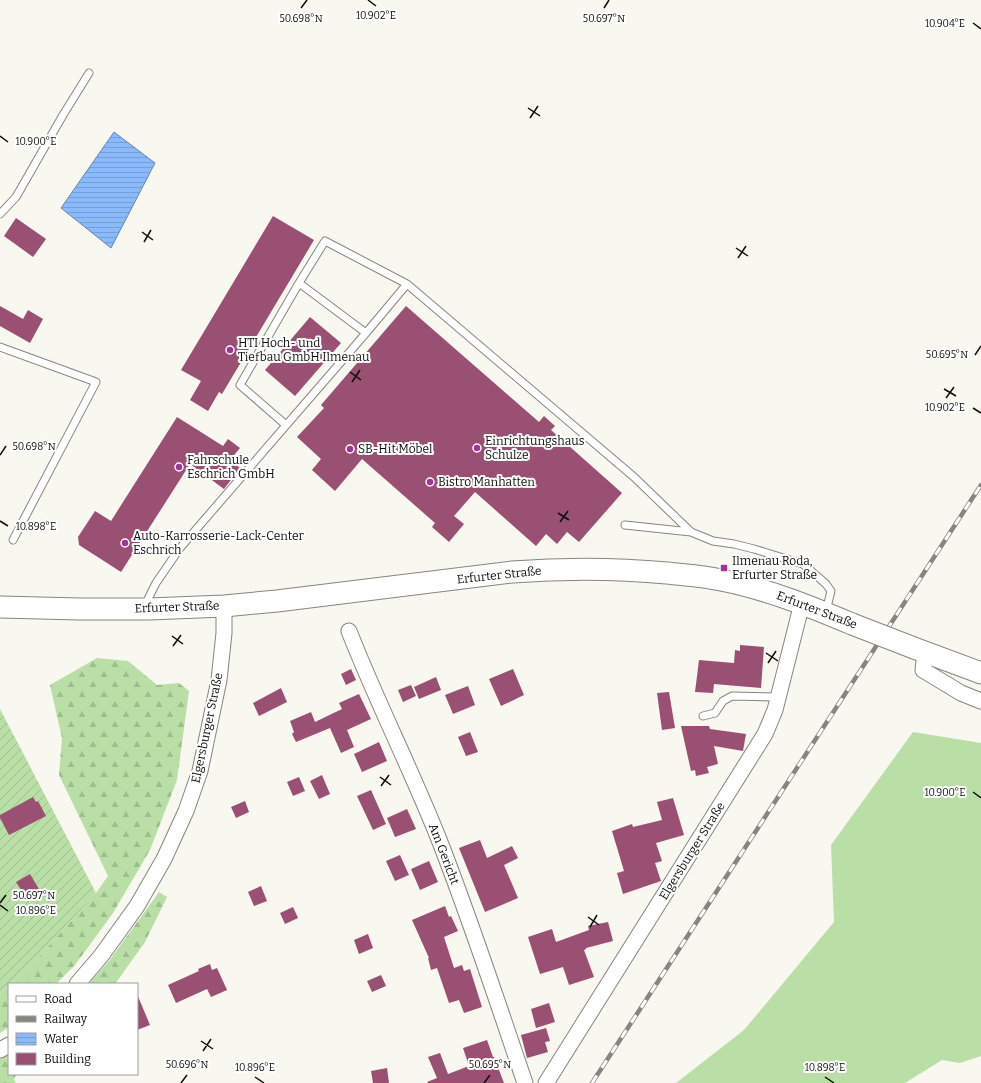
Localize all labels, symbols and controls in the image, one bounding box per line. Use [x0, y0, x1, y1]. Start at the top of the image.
text: 10.902°E [356, 10, 396, 22]
text: 50.698°N [279, 13, 323, 25]
text: 50.697°N [583, 13, 625, 25]
text: 10.904°E [925, 18, 965, 30]
text: 10.900°E [16, 136, 56, 148]
place label: HTI Hoch- und Tiefbau GmbH Ilmenau [238, 336, 370, 364]
marker: HTI Hoch- und Tiefbau GmbH Ilmenau [225, 345, 235, 355]
text: 50.695°N [926, 349, 968, 361]
text: 10.902°E [925, 402, 965, 414]
place label: Einrichtungshaus Schulze [485, 434, 585, 462]
text: 50.698°N [12, 441, 56, 453]
place label: SB-Hit Möbel [358, 442, 433, 456]
marker: Einrichtungshaus Schulze [472, 443, 482, 453]
marker: SB-Hit Möbel [345, 444, 355, 454]
place label: Fahrschule Eschrich GmbH [187, 453, 275, 481]
marker: Fahrschule Eschrich GmbH [174, 462, 184, 472]
place label: Bistro Manhatten [438, 475, 535, 489]
marker: Bistro Manhatten [425, 477, 435, 487]
text: 10.898°E [16, 521, 56, 533]
place label: Auto-Karrosserie-Lack-Center Eschrich [133, 529, 305, 557]
marker: Auto-Karrosserie-Lack-Center Eschrich [120, 538, 130, 548]
place label: Ilmenau Roda, Erfurter Straße [732, 554, 817, 582]
marker: Ilmenau Roda, Erfurter Straße [719, 563, 729, 573]
street label: Erfurter Straße [456, 564, 542, 586]
street label: Erfurter Straße [775, 588, 859, 632]
street label: Erfurter Straße [134, 599, 220, 615]
street label: Elgersburger Straße [188, 672, 226, 784]
text: 10.900°E [925, 787, 965, 799]
street label: Elgersburger Straße [656, 800, 728, 902]
street label: Am Gericht [426, 822, 462, 887]
text: 50.697°N [13, 890, 55, 902]
text: 10.896°E [16, 905, 56, 917]
legend [8, 983, 138, 1075]
text: Road [44, 992, 72, 1006]
text: Railway [44, 1012, 88, 1026]
text: Water [44, 1032, 79, 1046]
text: Building [44, 1052, 91, 1066]
text: 50.696°N [166, 1059, 208, 1071]
text: 50.695°N [469, 1059, 511, 1071]
text: 10.896°E [235, 1062, 275, 1074]
text: 10.898°E [805, 1062, 845, 1074]

